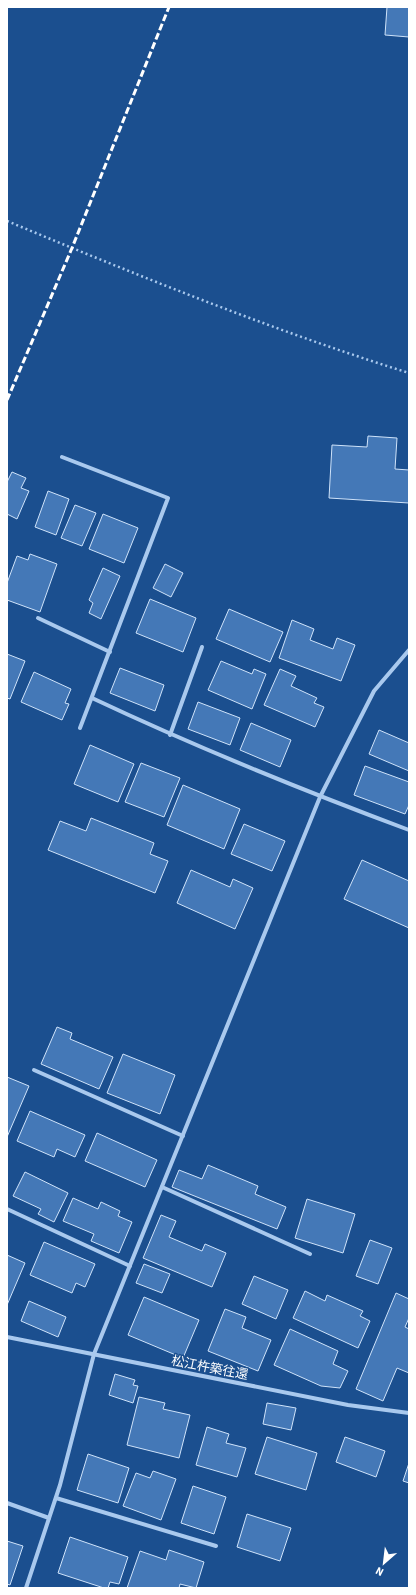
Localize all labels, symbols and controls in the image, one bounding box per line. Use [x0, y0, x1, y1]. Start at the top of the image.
street label: 松江杵築往還 [170, 1352, 250, 1384]
north arrow [364, 1543, 404, 1583]
text: N [373, 1563, 386, 1580]

